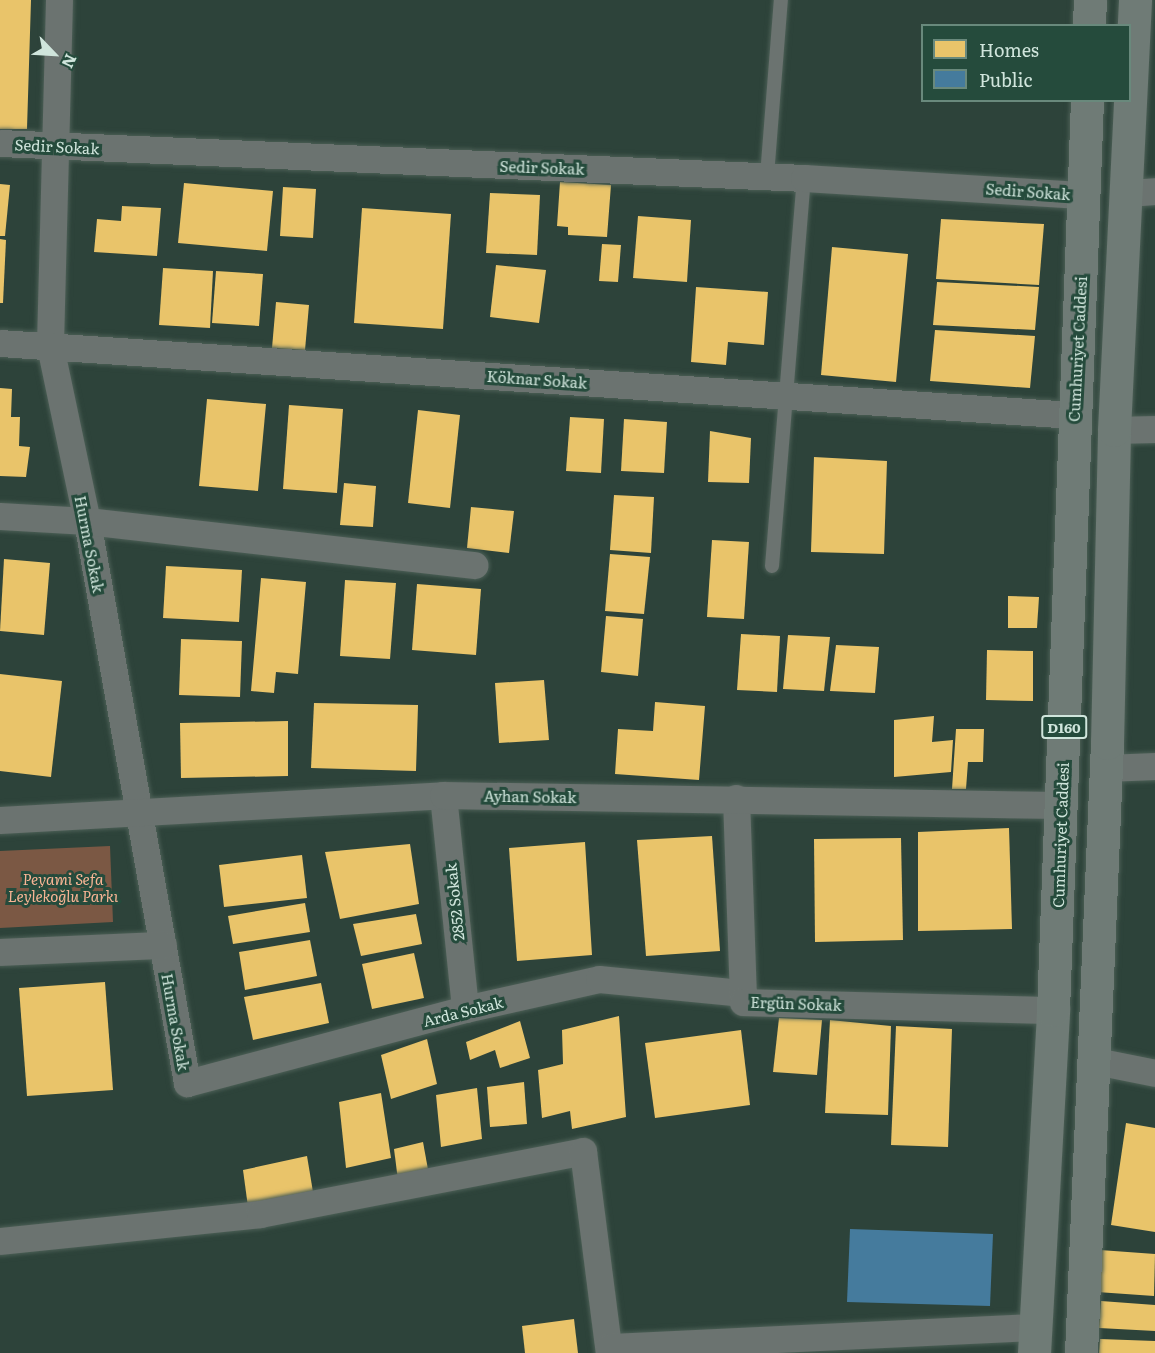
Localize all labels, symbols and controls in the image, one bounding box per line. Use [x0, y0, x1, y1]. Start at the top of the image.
north arrow [24, 24, 84, 84]
legend [921, 24, 1131, 102]
text: Homes [979, 36, 1039, 63]
text: N [57, 50, 84, 73]
text: Public [979, 66, 1033, 93]
street label: Sedir Sokak [14, 135, 100, 157]
street label: Sedir Sokak [499, 157, 585, 177]
street label: Sedir Sokak [985, 179, 1071, 203]
street label: Cumhuriyet Caddesi [1064, 276, 1090, 422]
street label: Köknar Sokak [486, 367, 588, 391]
street label: Hurma Sokak [72, 494, 108, 594]
road number: D160 [1040, 716, 1088, 738]
street label: Cumhuriyet Caddesi [1048, 762, 1072, 908]
street label: Ayhan Sokak [484, 786, 576, 806]
street label: 2852 Sokak [441, 862, 467, 942]
park label: Peyami Sefa Leylekoğlu Parkı [8, 869, 118, 904]
street label: Hurma Sokak [159, 972, 193, 1072]
street label: Arda Sokak [421, 992, 505, 1030]
street label: Ergün Sokak [750, 992, 842, 1014]

